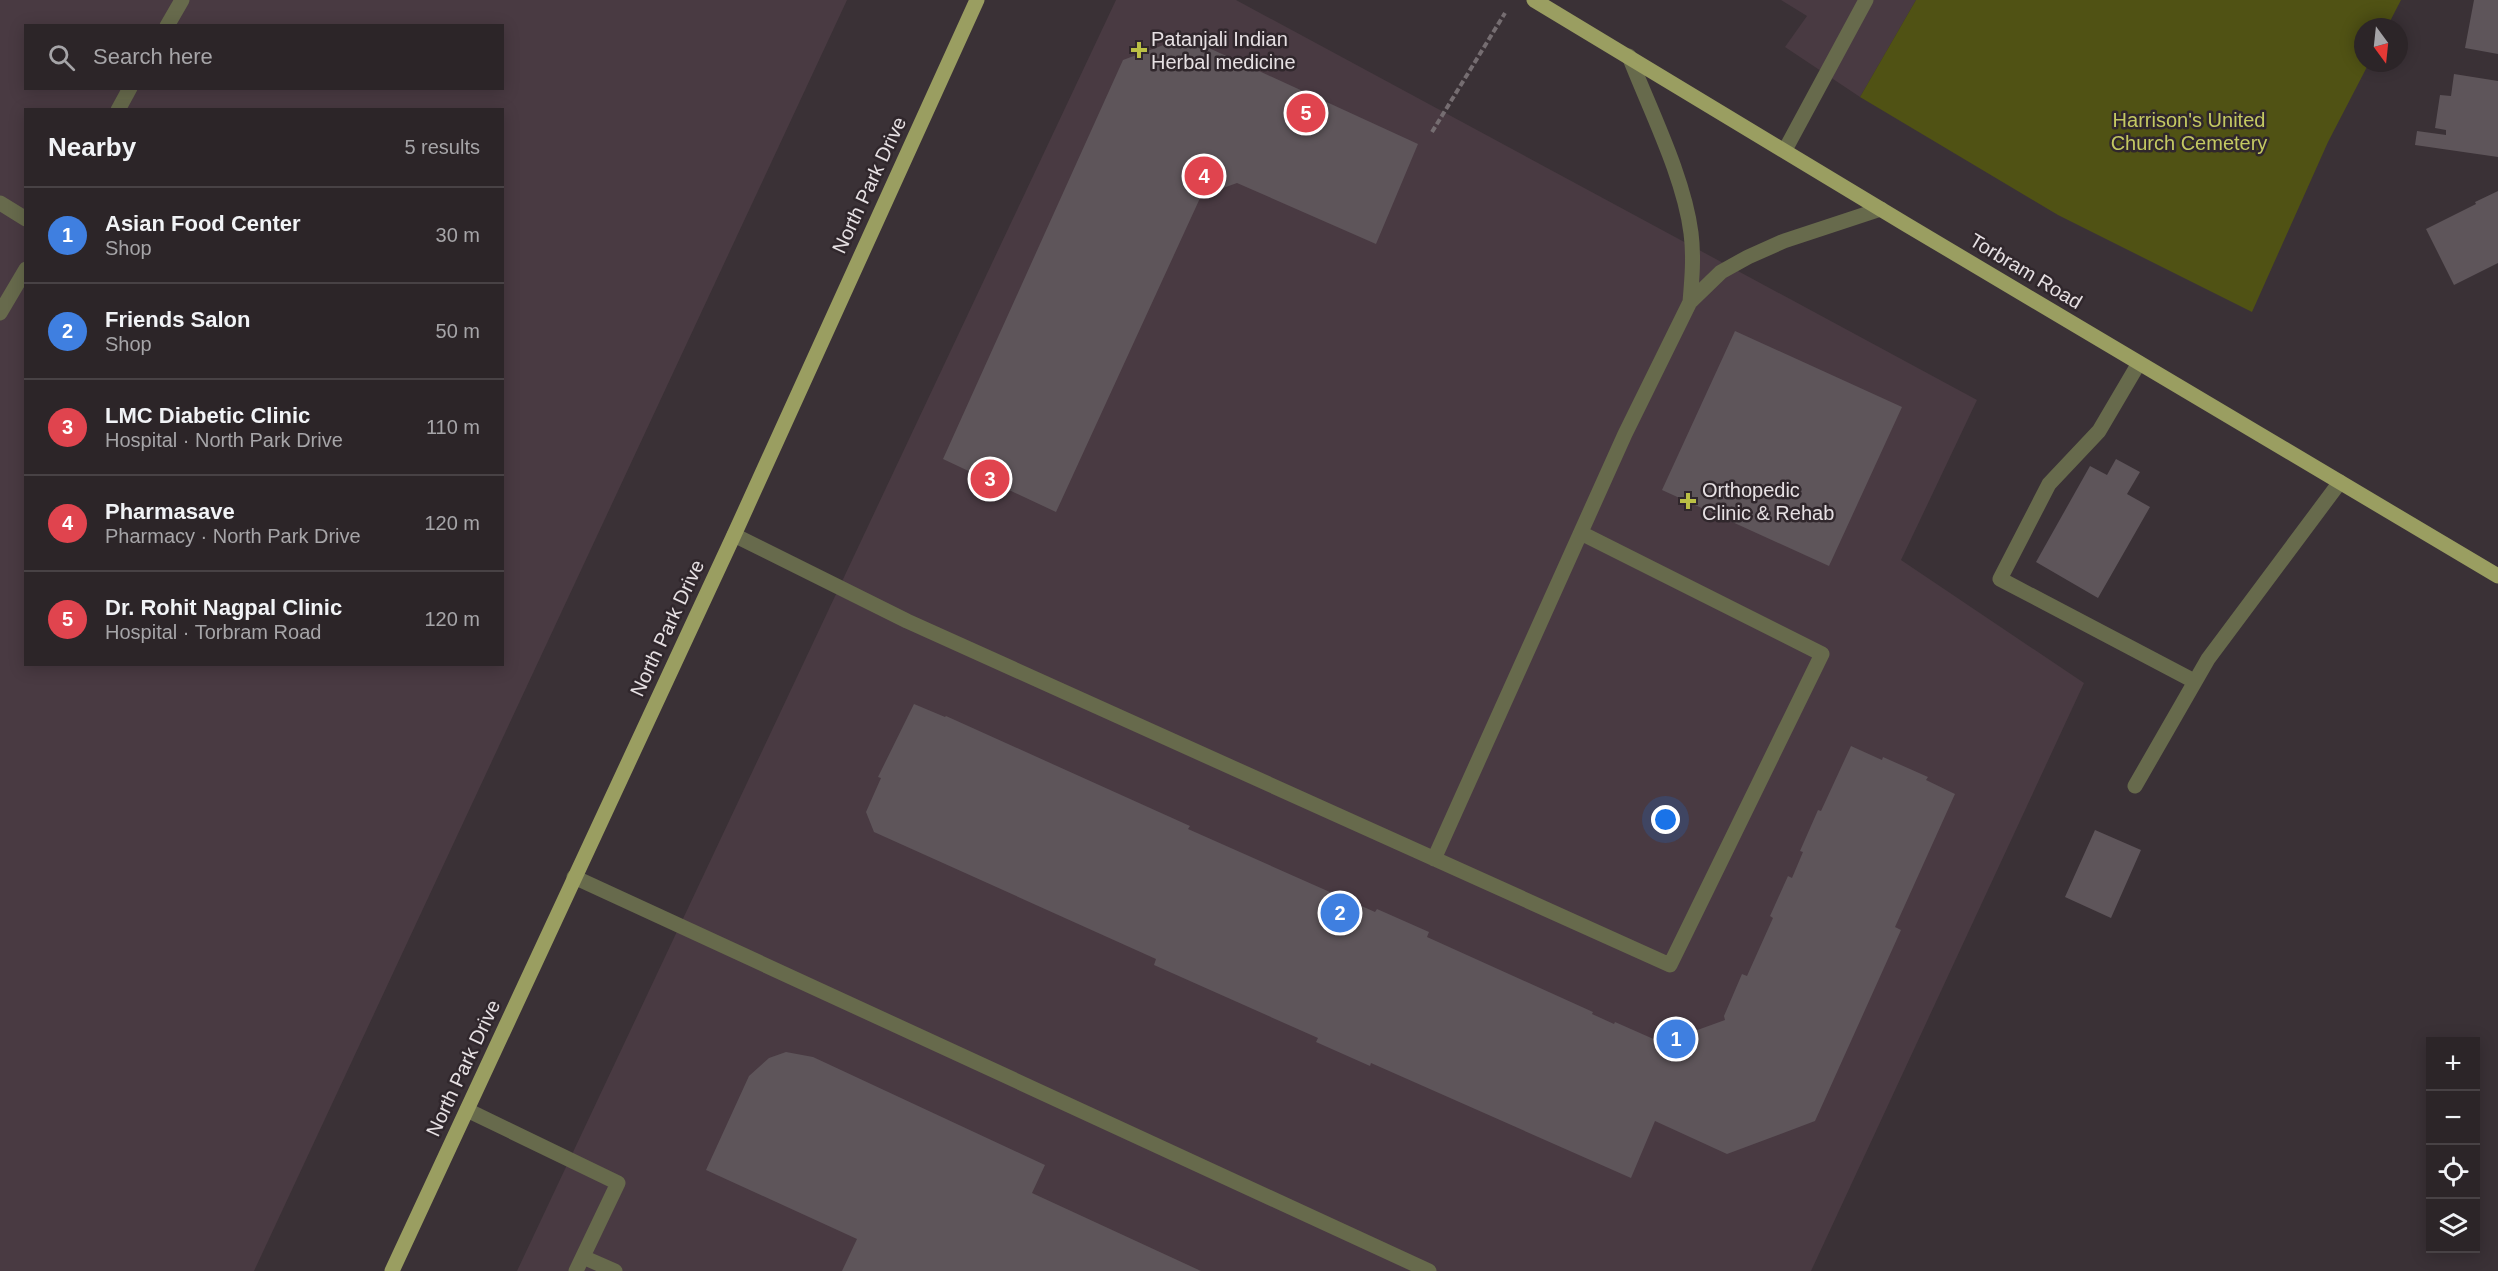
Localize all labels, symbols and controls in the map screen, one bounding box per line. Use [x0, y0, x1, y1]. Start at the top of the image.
north arrow [2354, 18, 2408, 72]
search box [24, 24, 504, 90]
place label: Patanjali Indian Herbal medicine [1151, 28, 1296, 73]
icon: search [45, 41, 78, 74]
marker: Patanjali Indian Herbal medicine [1132, 43, 1146, 57]
text: Search here [93, 44, 213, 69]
pin: 5 [1286, 90, 1326, 136]
park label: Harrison's United Church Cemetery [2111, 109, 2267, 154]
street label: North Park Drive [828, 113, 910, 257]
text: Nearby [48, 132, 136, 162]
text: 5 results [404, 136, 480, 158]
pin: 4 [1184, 154, 1224, 198]
text: Asian Food Center [105, 211, 301, 236]
text: 1 [62, 224, 73, 246]
text: 30 m [436, 224, 480, 246]
street label: Torbram Road [1966, 229, 2086, 313]
text: Shop [105, 237, 152, 259]
text: Friends Salon [105, 307, 250, 332]
text: 2 [62, 320, 73, 342]
text: 50 m [436, 320, 480, 342]
text: Shop [105, 333, 152, 355]
text: LMC Diabetic Clinic [105, 403, 310, 428]
text: 3 [62, 416, 73, 438]
text: 110 m [426, 416, 480, 438]
text: Hospital · North Park Drive [105, 429, 343, 451]
pin: 3 [970, 456, 1010, 502]
place label: Orthopedic Clinic & Rehab [1702, 479, 1834, 524]
marker: Orthopedic Clinic & Rehab [1679, 492, 1697, 510]
text: Pharmasave [105, 499, 235, 524]
text: 4 [62, 512, 73, 534]
text: 120 m [424, 512, 480, 534]
text: Pharmacy · North Park Drive [105, 525, 361, 547]
street label: North Park Drive [626, 556, 708, 700]
text: Dr. Rohit Nagpal Clinic [105, 595, 342, 620]
text: 5 [62, 608, 73, 630]
text: 120 m [424, 608, 480, 630]
text: Hospital · Torbram Road [105, 621, 321, 643]
your location [1651, 805, 1680, 834]
pin: 2 [1320, 890, 1360, 936]
street label: North Park Drive [422, 996, 504, 1140]
pin: 1 [1656, 1016, 1696, 1062]
map controls [2426, 1037, 2480, 1253]
button: + [2426, 1037, 2480, 1091]
button: − [2426, 1091, 2480, 1145]
button: locate [2426, 1145, 2480, 1199]
button: layers [2426, 1199, 2480, 1253]

